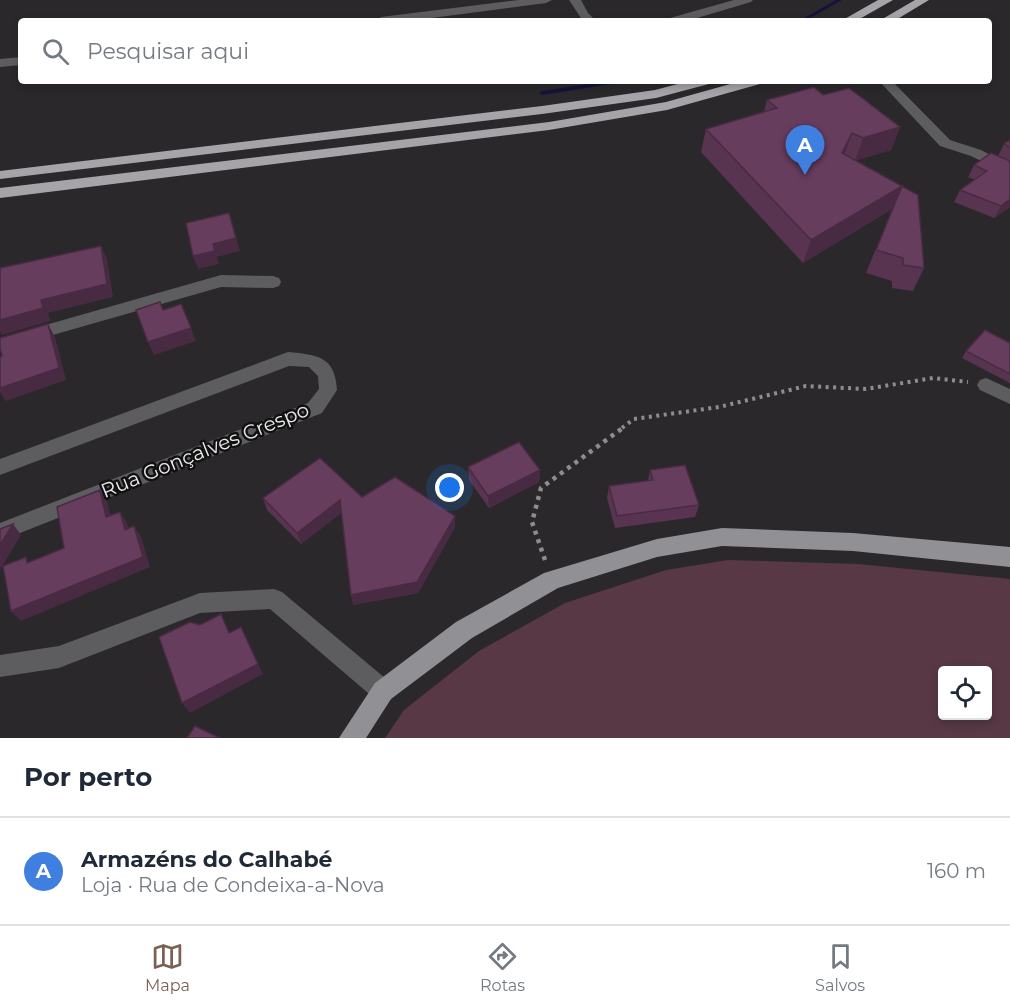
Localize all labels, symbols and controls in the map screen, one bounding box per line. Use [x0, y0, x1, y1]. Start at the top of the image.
search box [18, 18, 992, 84]
icon: search [39, 35, 72, 68]
text: Pesquisar aqui [87, 38, 249, 65]
pin: A [786, 126, 824, 175]
street label: Rua Gonçalves Crespo [97, 397, 313, 503]
your location [435, 473, 464, 502]
map controls [938, 666, 992, 720]
button: locate [938, 666, 992, 720]
text: Por perto [24, 761, 152, 793]
text: Armazéns do Calhabé [81, 846, 332, 873]
text: A [36, 859, 51, 883]
text: 160 m [927, 859, 986, 883]
text: Loja · Rua de Condeixa-a-Nova [81, 873, 385, 897]
tab: Mapa [145, 940, 190, 995]
tab: Rotas [480, 940, 525, 995]
tab: Salvos [815, 940, 865, 995]

